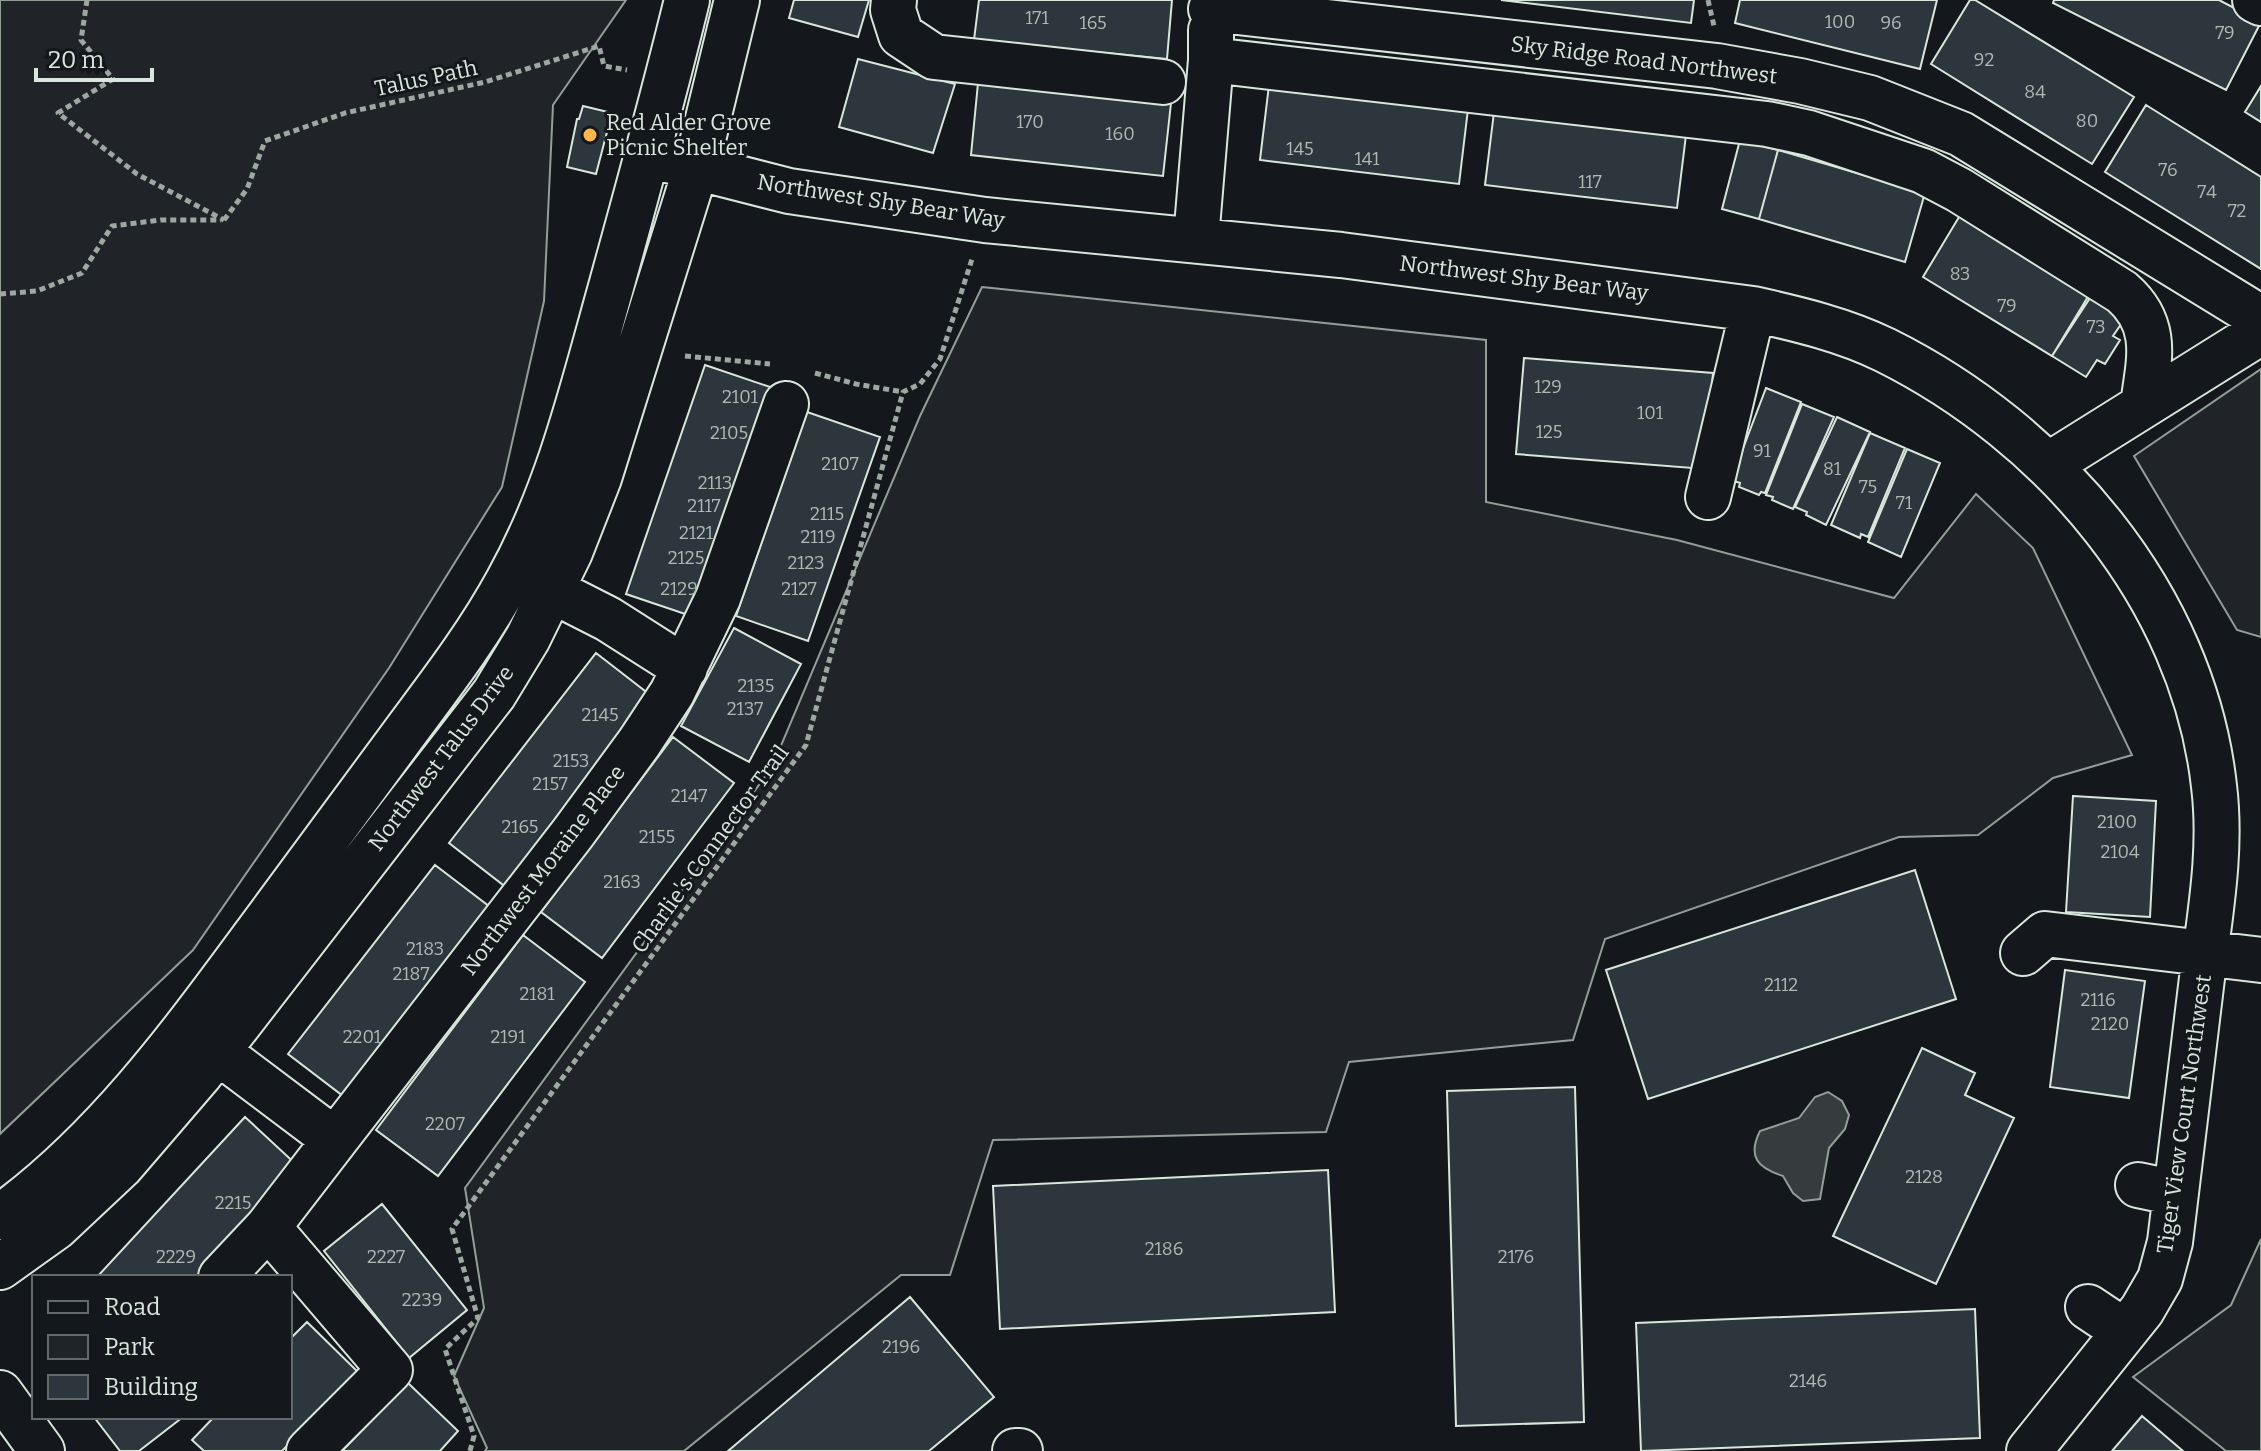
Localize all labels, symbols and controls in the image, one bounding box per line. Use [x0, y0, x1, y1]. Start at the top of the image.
house number: 171 [1025, 7, 1049, 29]
house number: 100 [1825, 11, 1855, 33]
house number: 165 [1079, 12, 1107, 34]
house number: 96 [1880, 12, 1902, 34]
house number: 79 [2215, 22, 2235, 44]
street label: Sky Ridge Road Northwest [1509, 30, 1779, 90]
scale bar [36, 32, 152, 82]
text: 20 m [48, 46, 104, 74]
house number: 92 [1974, 49, 1994, 71]
street label: Talus Path [372, 54, 480, 102]
house number: 84 [2024, 81, 2046, 103]
place label: Red Alder Grove Picnic Shelter [606, 109, 771, 161]
house number: 80 [2076, 110, 2098, 132]
house number: 170 [1016, 111, 1044, 133]
house number: 160 [1105, 123, 1135, 145]
marker: Red Alder Grove Picnic Shelter [581, 126, 599, 144]
house number: 145 [1286, 138, 1314, 160]
house number: 141 [1354, 148, 1380, 170]
house number: 76 [2158, 159, 2178, 181]
street label: Northwest Shy Bear Way [755, 168, 1007, 234]
house number: 117 [1578, 171, 1602, 193]
house number: 74 [2197, 181, 2217, 203]
house number: 72 [2228, 200, 2246, 222]
street label: Northwest Shy Bear Way [1398, 249, 1650, 307]
house number: 83 [1950, 263, 1970, 285]
house number: 79 [1997, 295, 2017, 317]
house number: 73 [2087, 316, 2105, 338]
house number: 129 [1534, 376, 1562, 398]
house number: 2101 [722, 386, 759, 408]
house number: 101 [1637, 402, 1664, 424]
house number: 125 [1536, 421, 1562, 443]
house number: 2105 [710, 422, 748, 444]
house number: 91 [1753, 440, 1772, 462]
house number: 2107 [821, 453, 859, 475]
house number: 81 [1823, 458, 1842, 480]
house number: 2113 [698, 472, 732, 494]
house number: 75 [1859, 476, 1877, 498]
house number: 71 [1896, 492, 1913, 514]
house number: 2117 [687, 495, 721, 517]
house number: 2115 [810, 503, 844, 525]
house number: 2121 [679, 522, 714, 544]
house number: 2119 [801, 526, 835, 548]
house number: 2125 [668, 547, 704, 569]
house number: 2123 [787, 552, 825, 574]
house number: 2129 [660, 578, 698, 600]
house number: 2127 [781, 578, 817, 600]
street label: Northwest Talus Drive [362, 660, 520, 856]
house number: 2135 [738, 675, 774, 697]
house number: 2137 [727, 698, 763, 720]
house number: 2145 [581, 704, 619, 726]
street label: Charlie's Connector Trail [626, 740, 794, 958]
house number: 2153 [553, 750, 589, 772]
street label: Northwest Moraine Place [455, 760, 631, 980]
house number: 2157 [532, 773, 568, 795]
house number: 2147 [671, 785, 707, 807]
house number: 2100 [2097, 811, 2137, 833]
house number: 2165 [502, 816, 538, 838]
house number: 2155 [639, 826, 675, 848]
house number: 2104 [2100, 841, 2140, 863]
house number: 2163 [603, 871, 641, 893]
house number: 2183 [406, 938, 444, 960]
house number: 2187 [393, 963, 429, 985]
street label: Tiger View Court Northwest [2151, 973, 2217, 1255]
house number: 2112 [1764, 974, 1798, 996]
house number: 2181 [519, 983, 555, 1005]
house number: 2116 [2081, 989, 2115, 1011]
house number: 2120 [2091, 1013, 2129, 1035]
house number: 2201 [343, 1026, 382, 1048]
house number: 2191 [491, 1026, 526, 1048]
house number: 2207 [425, 1113, 465, 1135]
house number: 2128 [1905, 1166, 1943, 1188]
house number: 2215 [215, 1192, 251, 1214]
house number: 2186 [1145, 1238, 1183, 1260]
house number: 2229 [156, 1246, 196, 1268]
house number: 2227 [367, 1246, 405, 1268]
house number: 2176 [1498, 1246, 1534, 1268]
legend [32, 1275, 292, 1419]
house number: 2239 [402, 1289, 442, 1311]
text: Road [104, 1293, 160, 1321]
text: Park [104, 1333, 155, 1361]
house number: 2196 [882, 1336, 920, 1358]
house number: 2146 [1789, 1370, 1827, 1392]
text: Building [104, 1373, 198, 1401]

